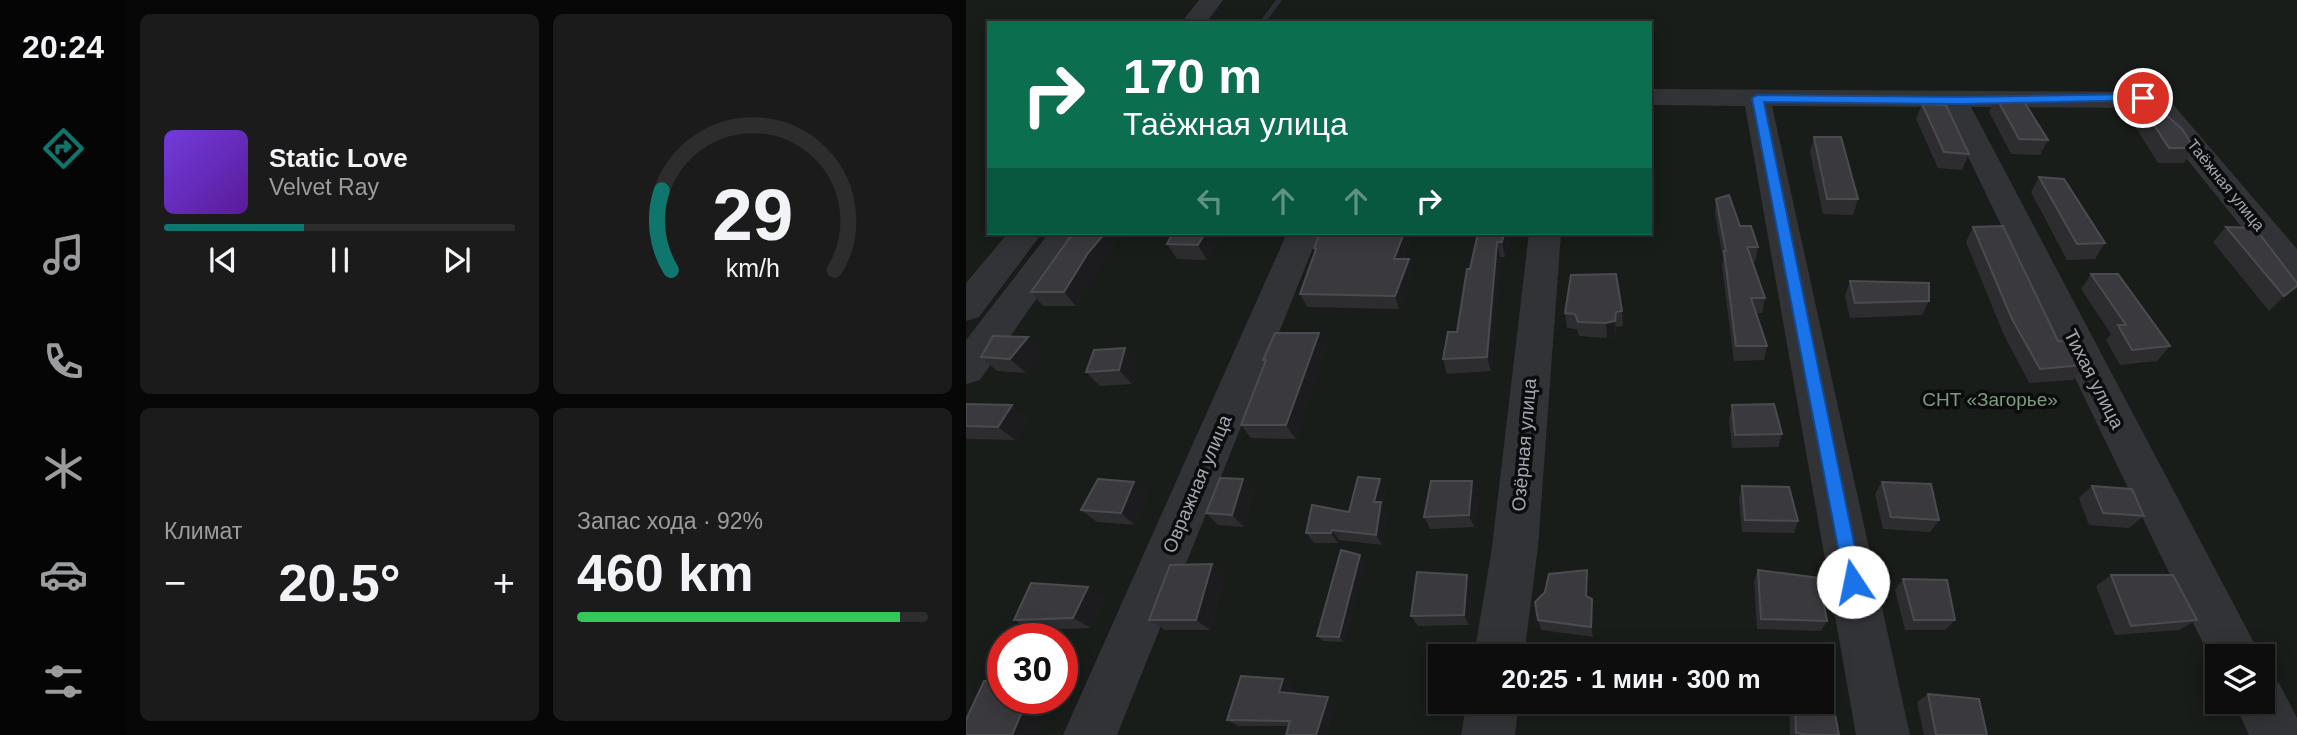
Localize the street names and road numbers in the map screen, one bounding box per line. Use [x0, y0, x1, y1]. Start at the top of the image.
street label: Таёжная улица [2184, 136, 2268, 234]
street label: Тихая улица [2060, 326, 2128, 433]
street label: Озёрная улица [1508, 377, 1540, 512]
street label: Овражная улица [1159, 412, 1236, 556]

